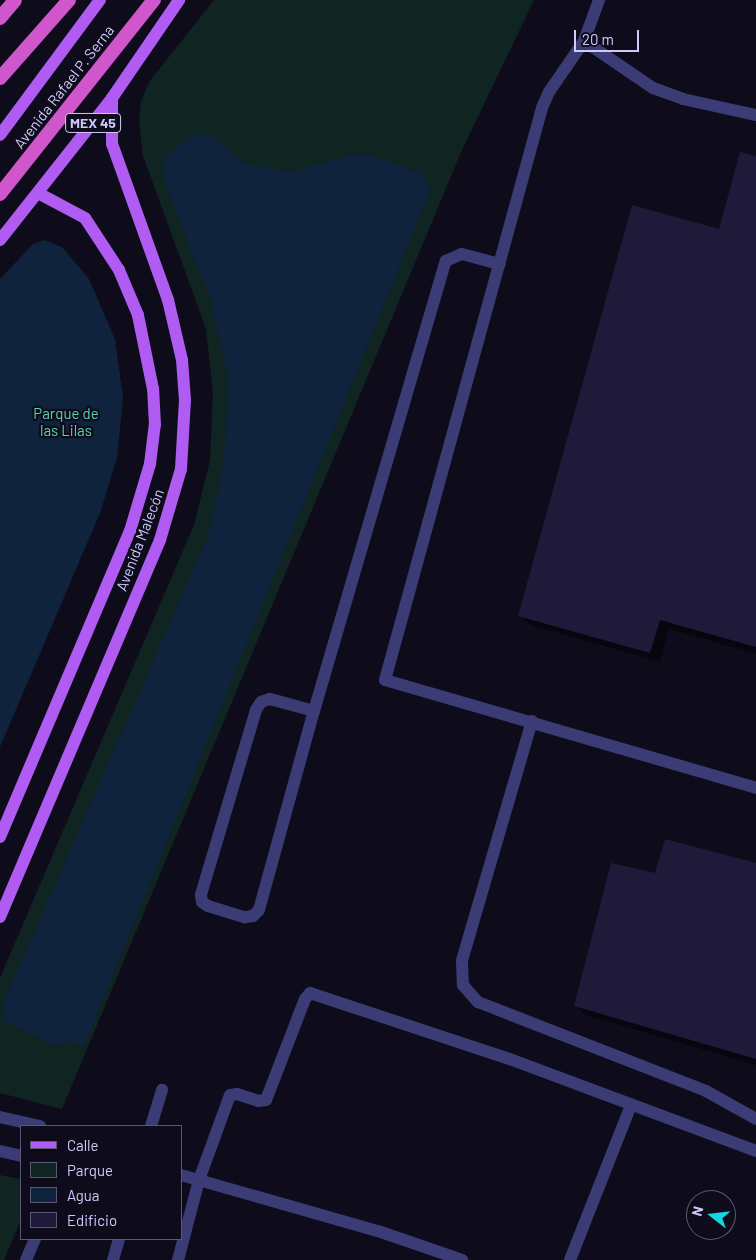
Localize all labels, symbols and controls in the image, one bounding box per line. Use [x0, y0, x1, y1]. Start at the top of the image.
scale bar [576, 20, 641, 52]
street label: Avenida Rafael P. Serna [10, 22, 118, 152]
text: 20 m [582, 30, 614, 48]
road number: MEX 45 [64, 112, 122, 134]
park label: Parque de las Lilas [33, 404, 99, 439]
street label: Avenida Malecón [112, 486, 168, 594]
legend [20, 1125, 182, 1240]
text: Calle [67, 1136, 99, 1154]
text: Parque [67, 1161, 113, 1179]
text: Agua [67, 1186, 100, 1204]
north arrow [686, 1190, 736, 1240]
text: N [688, 1204, 707, 1218]
text: Edificio [67, 1211, 117, 1229]

